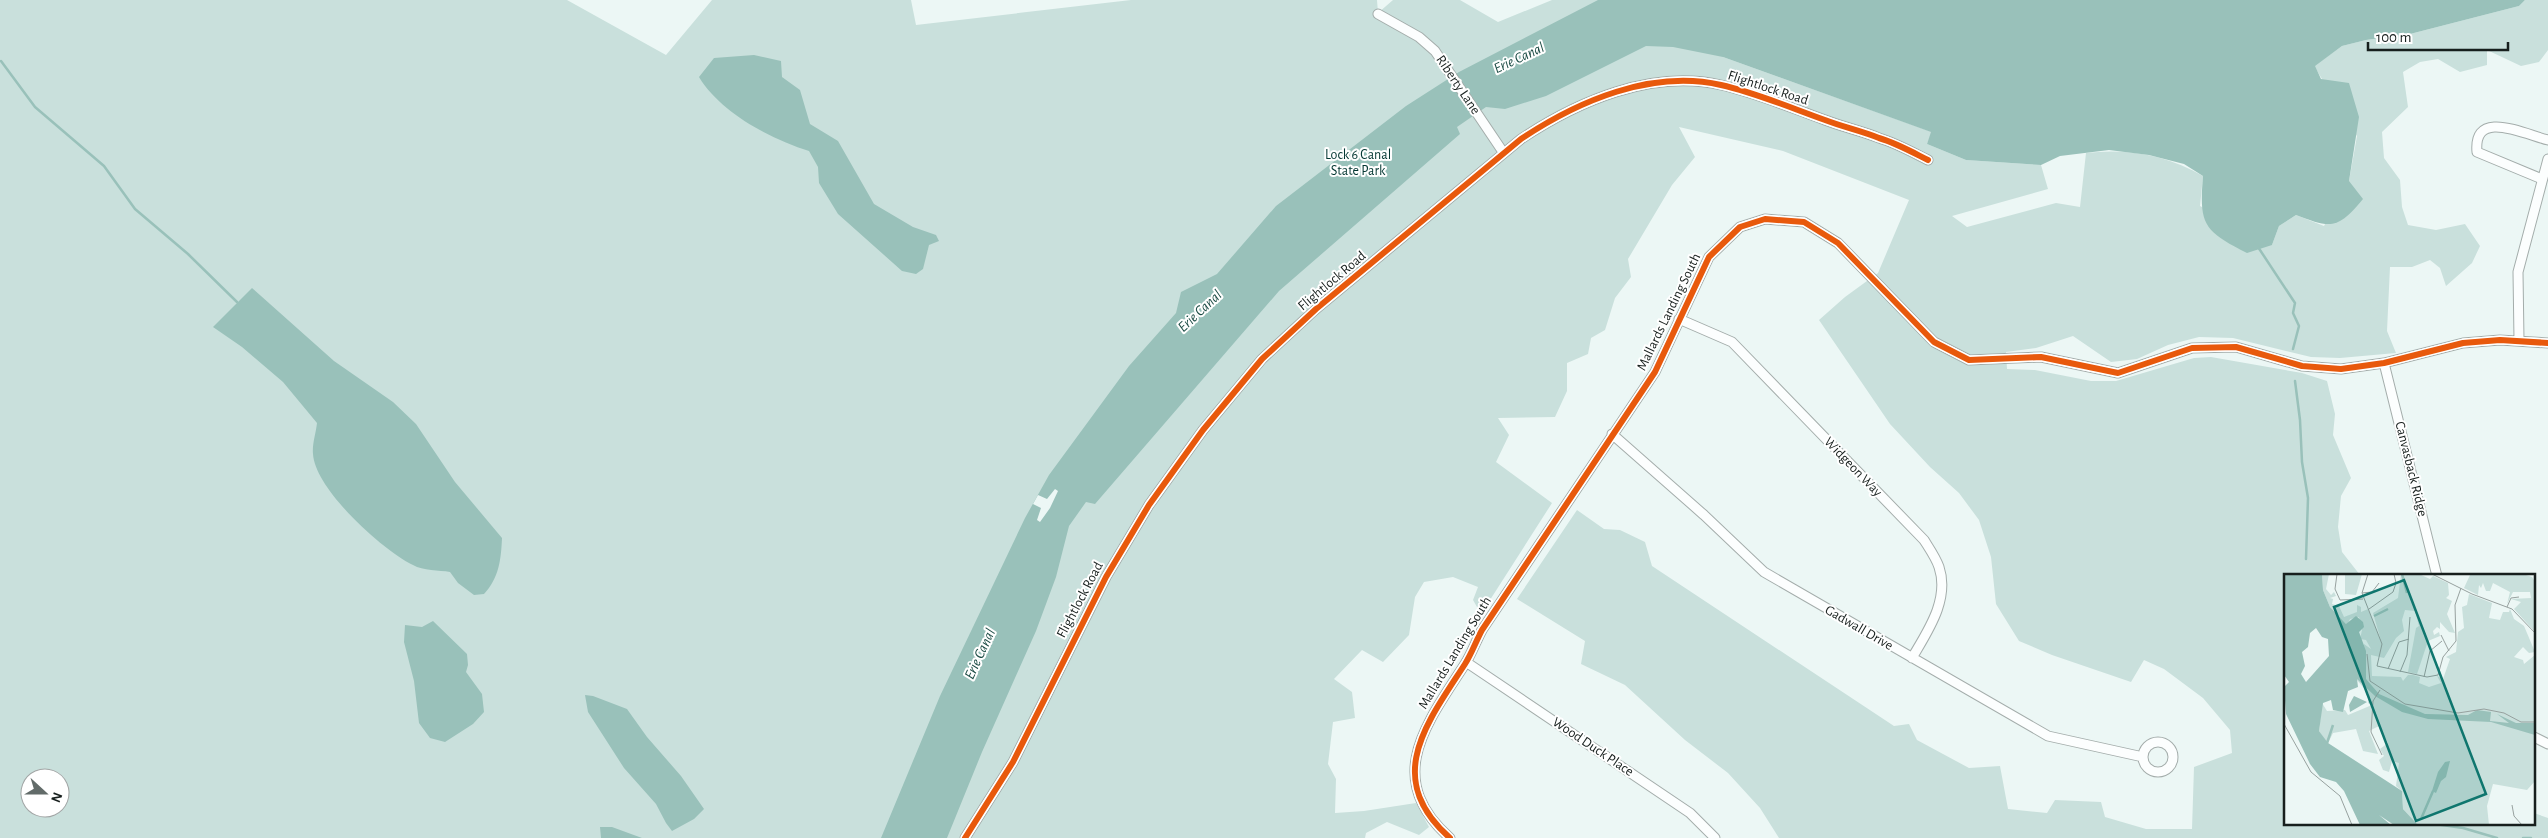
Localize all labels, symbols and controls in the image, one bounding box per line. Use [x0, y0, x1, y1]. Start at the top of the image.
scale bar [2368, 20, 2508, 52]
text: 100 m [2376, 30, 2411, 45]
water label: Erie Canal [1491, 40, 1547, 76]
street label: Riberty Lane [1433, 53, 1483, 117]
street label: Flightlock Road [1726, 68, 1810, 108]
park label: Lock 6 Canal State Park [1325, 148, 1391, 178]
street label: Flightlock Road [1295, 249, 1369, 313]
street label: Mallards Landing South [1635, 251, 1703, 373]
water label: Erie Canal [1175, 287, 1225, 335]
street label: Canvasback Ridge [2392, 420, 2430, 518]
street label: Widgeon Way [1821, 435, 1885, 499]
street label: Flightlock Road [1054, 560, 1106, 640]
inset map [2284, 574, 2536, 826]
street label: Mallards Landing South [1416, 594, 1494, 712]
street label: Gadwall Drive [1823, 603, 1895, 653]
water label: Erie Canal [962, 626, 998, 682]
street label: Wood Duck Place [1550, 715, 1636, 779]
north arrow [20, 768, 70, 818]
text: N [48, 790, 64, 804]

